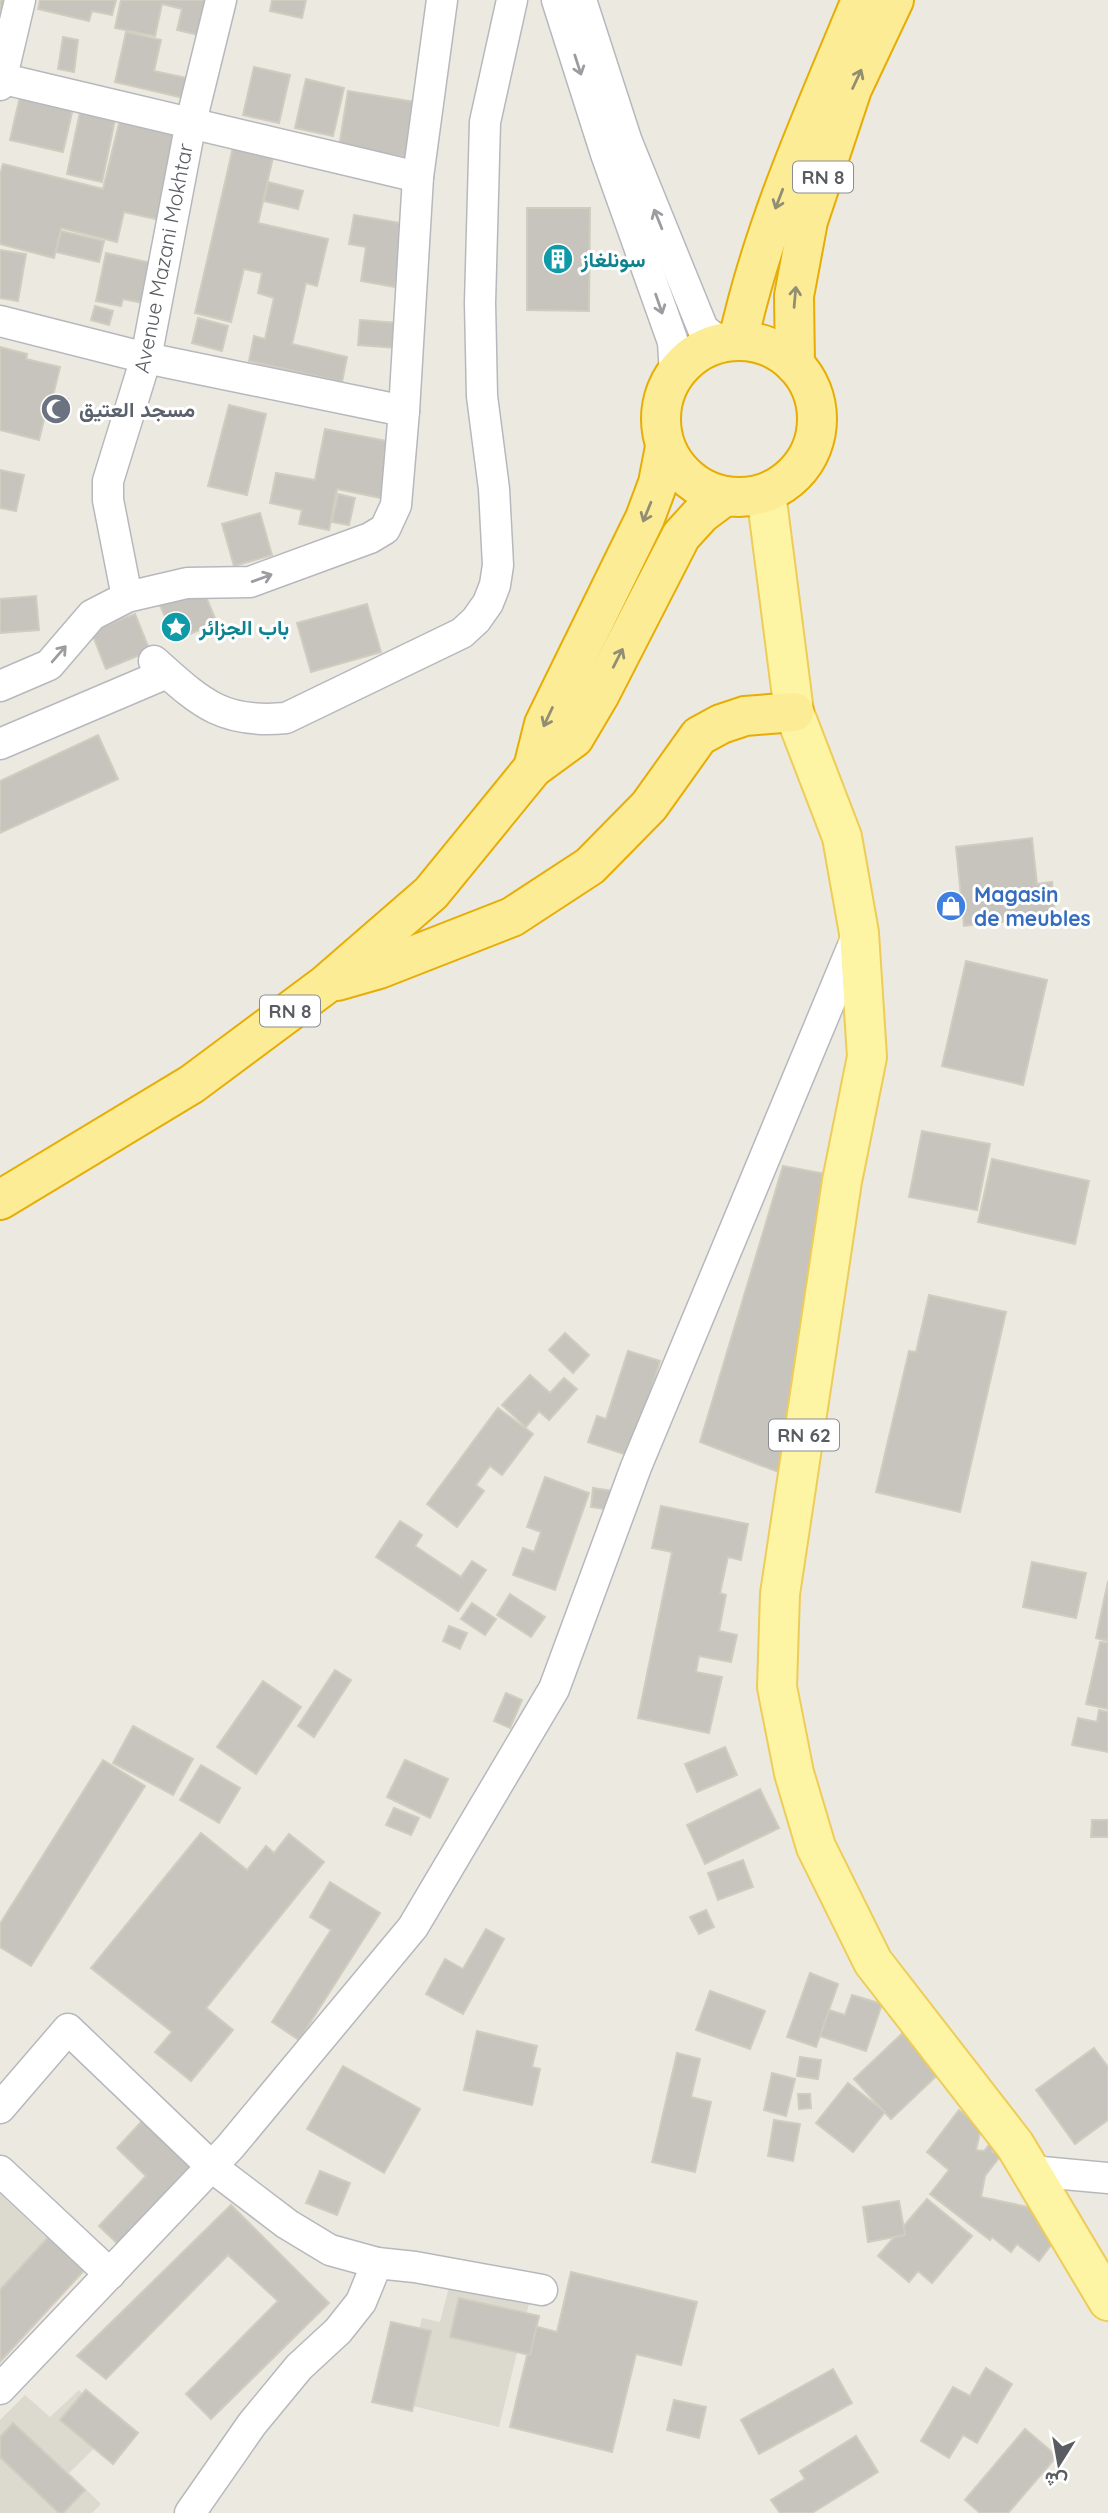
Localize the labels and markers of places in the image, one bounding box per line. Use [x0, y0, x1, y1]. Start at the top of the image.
building icon: سونلغاز [541, 242, 575, 276]
place label: سونلغاز [580, 246, 646, 273]
mosque icon: مسجد العتيق [39, 392, 73, 426]
place label: مسجد العتيق [79, 396, 195, 422]
place icon: باب الجزائر [159, 610, 193, 644]
place label: باب الجزائر [198, 614, 289, 641]
place label: Magasin de meubles [974, 881, 1091, 931]
shop icon: Magasin de meubles [934, 889, 968, 923]

